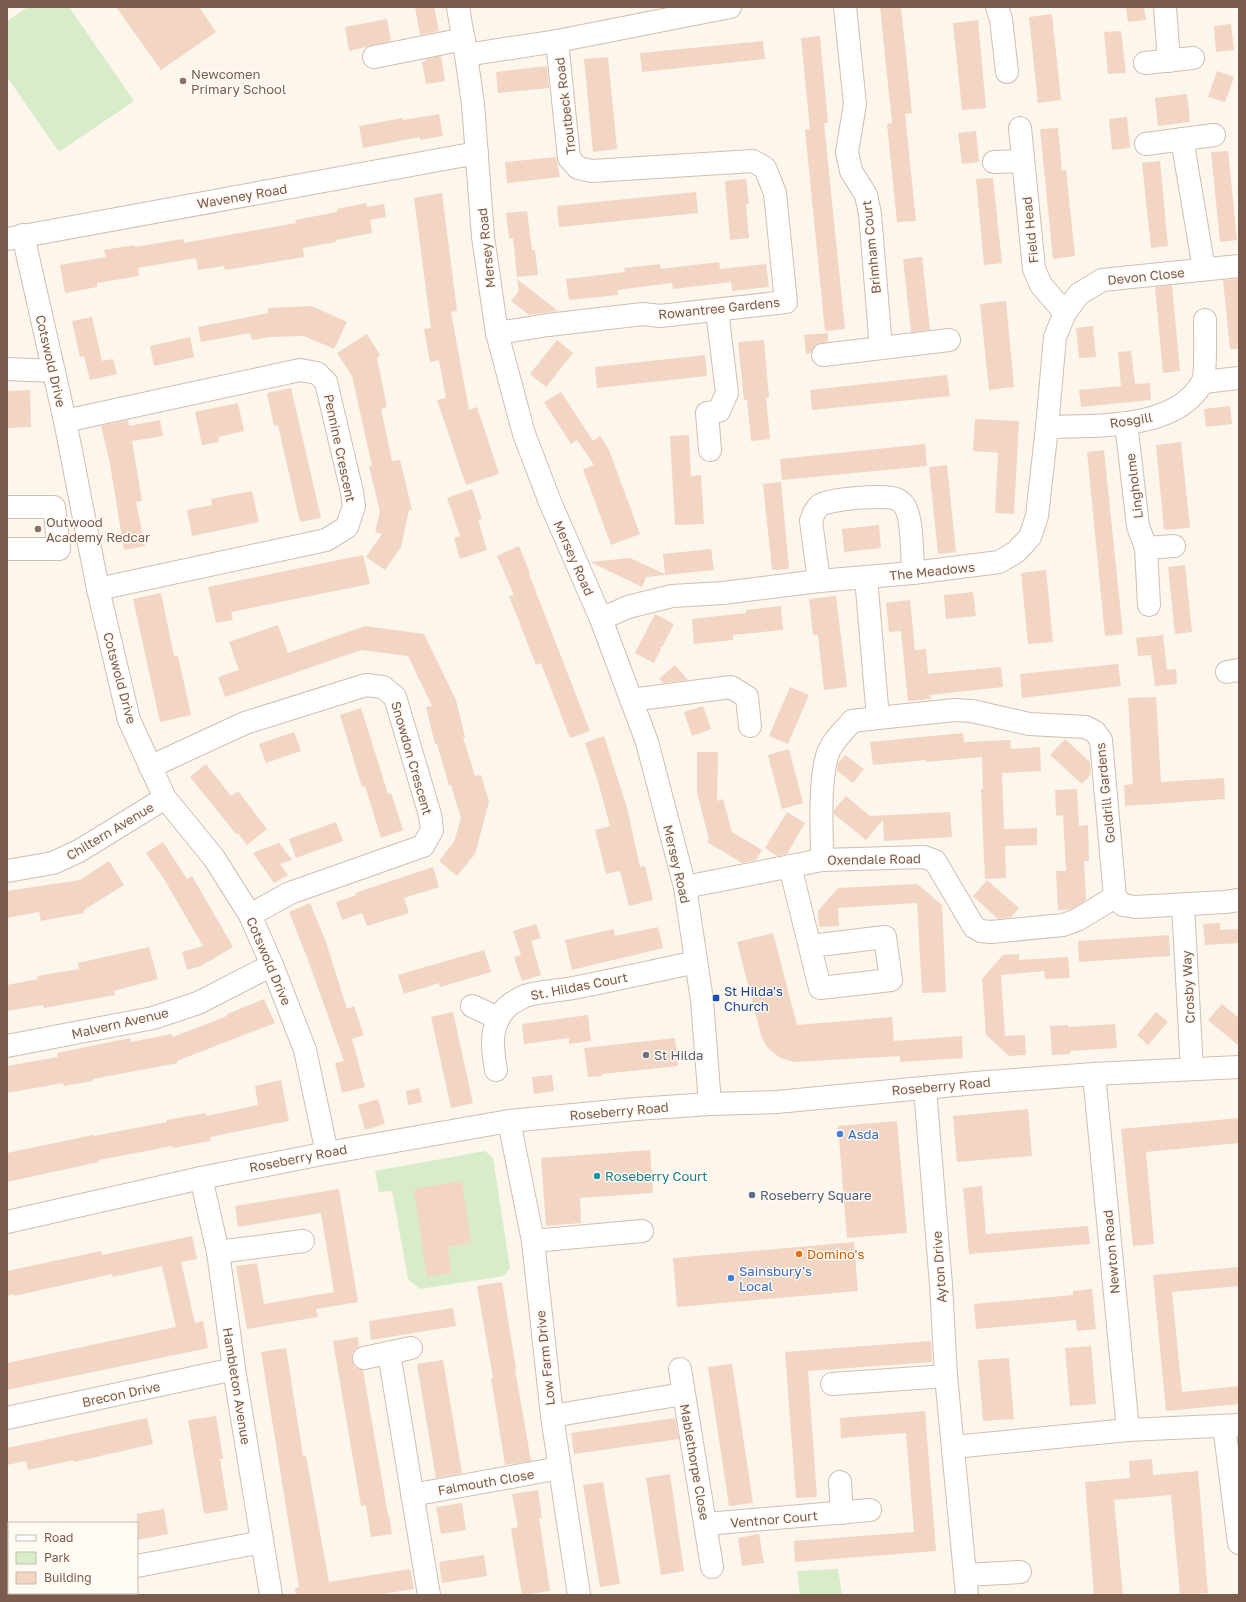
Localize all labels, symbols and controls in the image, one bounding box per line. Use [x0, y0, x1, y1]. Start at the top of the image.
street label: Troutbeck Road [551, 57, 579, 155]
place label: Newcomen Primary School [191, 66, 286, 97]
marker: Newcomen Primary School [178, 76, 188, 86]
street label: Waveney Road [196, 180, 288, 212]
street label: Field Head [1019, 196, 1041, 264]
street label: Brimham Court [858, 199, 884, 295]
street label: Mersey Road [474, 207, 498, 289]
street label: Devon Close [1107, 264, 1185, 288]
street label: Rowantree Gardens [657, 294, 781, 322]
street label: Cotswold Drive [33, 313, 69, 409]
street label: Pennine Crescent [321, 392, 359, 504]
street label: Rosgill [1108, 409, 1154, 431]
street label: Lingholme [1122, 452, 1146, 520]
place label: Outwood Academy Redcar [46, 514, 150, 545]
street label: Mersey Road [550, 518, 598, 598]
marker: Outwood Academy Redcar [33, 524, 43, 534]
street label: The Meadows [888, 559, 976, 583]
street label: Cotswold Drive [100, 630, 140, 726]
street label: Snowdon Crescent [388, 699, 436, 817]
street label: Goldrill Gardens [1092, 742, 1118, 844]
street label: Chiltern Avenue [63, 799, 157, 863]
street label: Mersey Road [660, 823, 694, 905]
street label: Oxendale Road [827, 850, 921, 868]
street label: Cotswold Drive [243, 914, 295, 1008]
street label: Crosby Way [1178, 949, 1198, 1024]
street label: St. Hildas Court [529, 969, 629, 1003]
place label: St Hilda's Church [724, 983, 783, 1014]
marker: St Hilda's Church [711, 993, 721, 1003]
street label: Malvern Avenue [70, 1004, 170, 1042]
place label: St Hilda [654, 1047, 703, 1063]
marker: St Hilda [641, 1050, 651, 1060]
street label: Roseberry Road [891, 1074, 991, 1098]
street label: Roseberry Road [569, 1099, 669, 1123]
place label: Asda [848, 1126, 879, 1142]
marker: Asda [835, 1129, 845, 1139]
street label: Roseberry Road [248, 1141, 348, 1175]
place label: Roseberry Court [605, 1168, 708, 1184]
marker: Roseberry Court [592, 1171, 602, 1181]
place label: Roseberry Square [760, 1187, 872, 1203]
marker: Roseberry Square [747, 1190, 757, 1200]
street label: Newton Road [1099, 1209, 1123, 1295]
street label: Ayton Drive [929, 1230, 949, 1304]
place label: Domino's [807, 1246, 864, 1262]
marker: Domino's [794, 1249, 804, 1259]
place label: Sainsbury's Local [739, 1263, 812, 1294]
marker: Sainsbury's Local [726, 1273, 736, 1283]
street label: Low Farm Drive [532, 1310, 558, 1406]
street label: Hambleton Avenue [220, 1326, 254, 1446]
street label: Brecon Drive [80, 1378, 162, 1410]
street label: Mablethorpe Close [677, 1402, 713, 1522]
street label: Falmouth Close [437, 1466, 535, 1498]
street label: Ventnor Court [730, 1507, 818, 1531]
legend [8, 1522, 138, 1594]
text: Road [44, 1530, 73, 1545]
text: Park [44, 1550, 70, 1565]
text: Building [44, 1570, 92, 1585]

